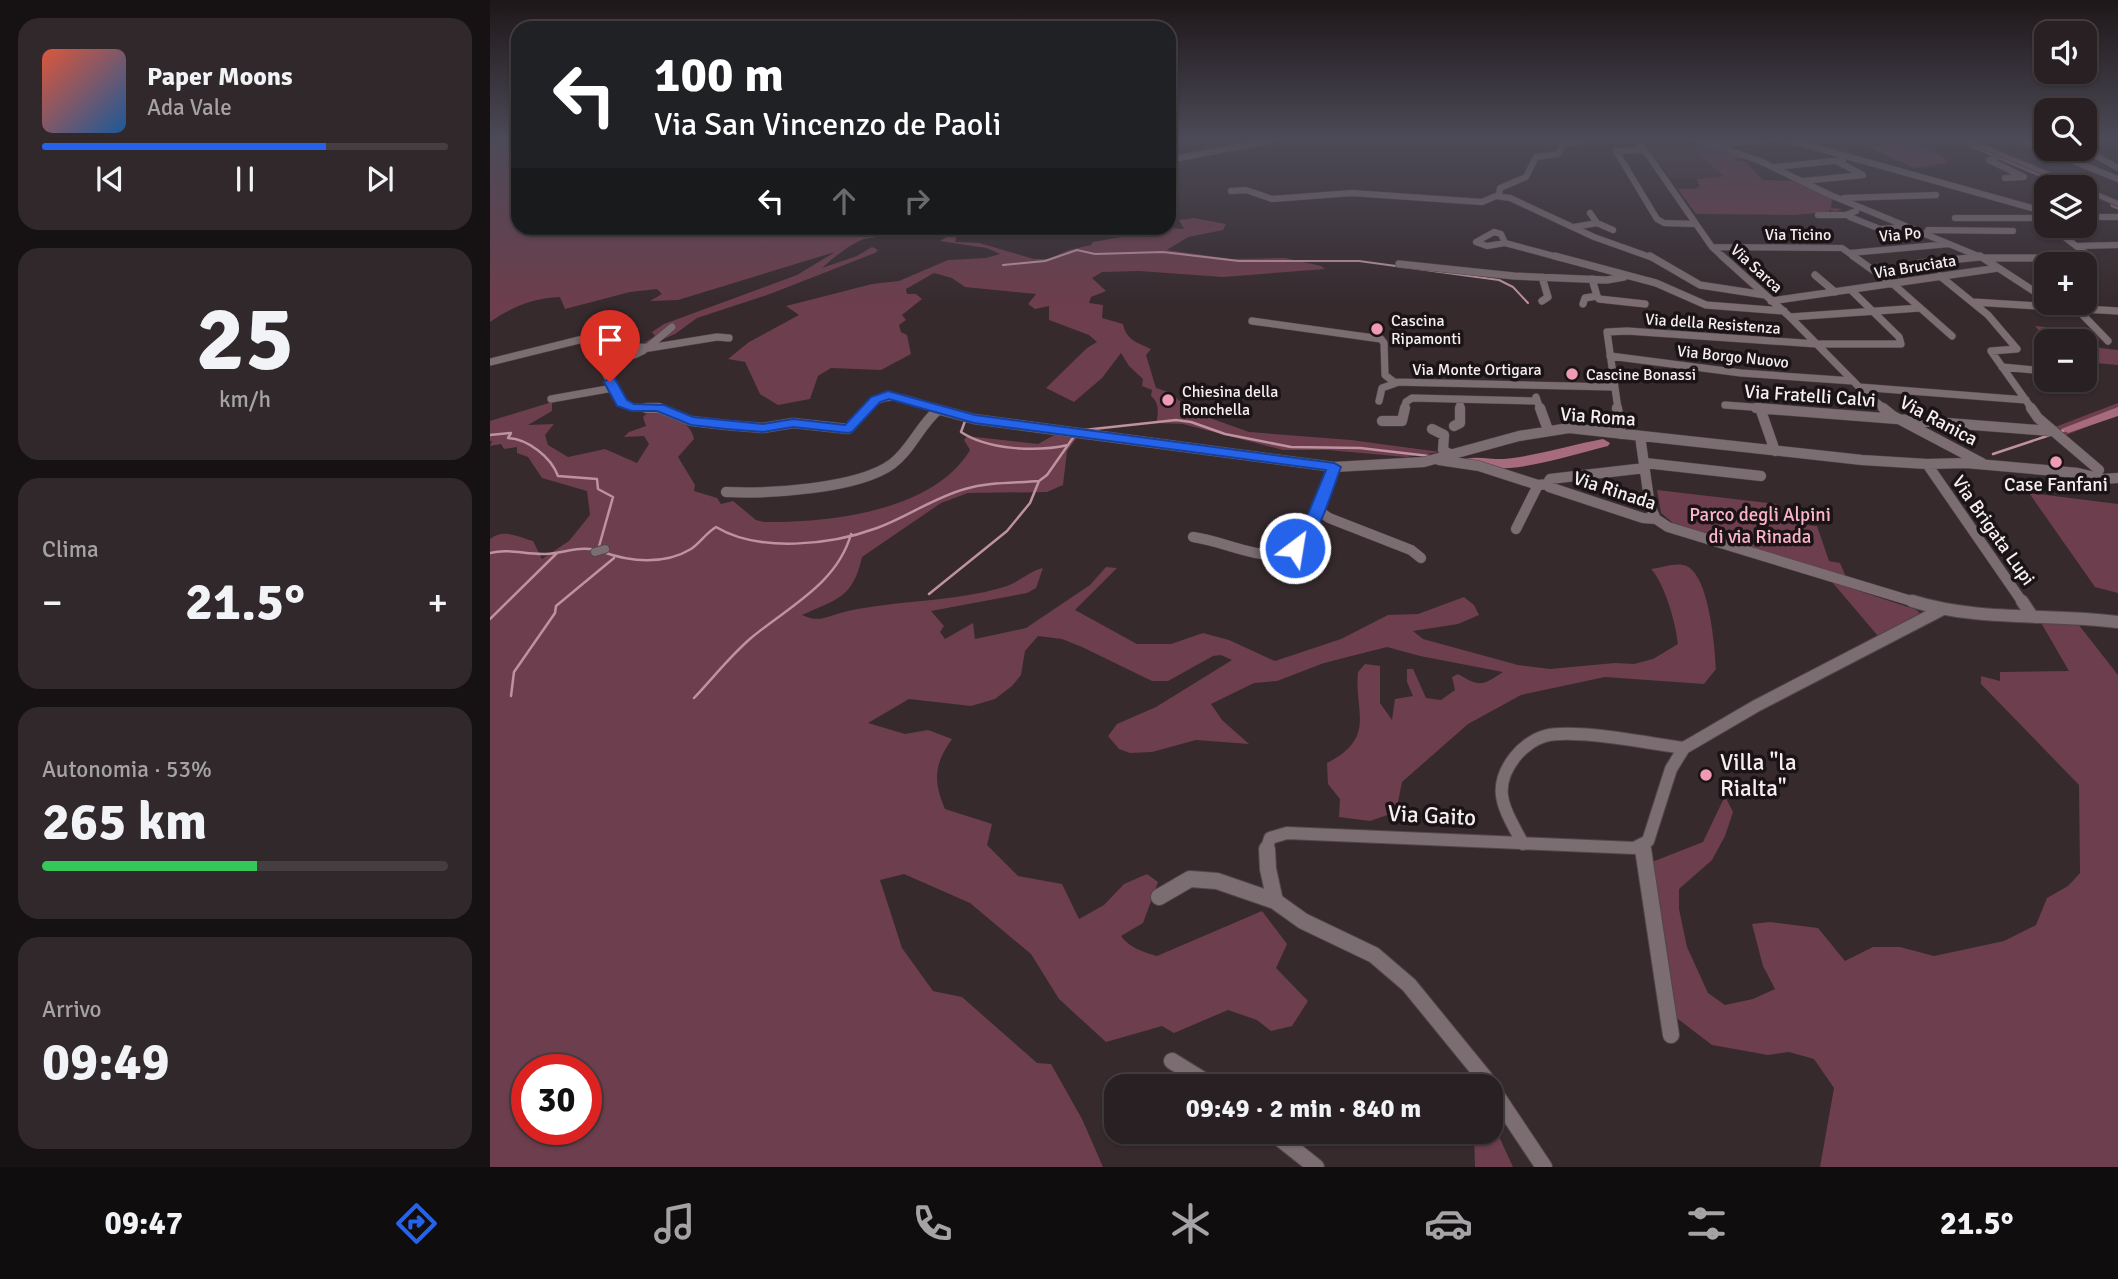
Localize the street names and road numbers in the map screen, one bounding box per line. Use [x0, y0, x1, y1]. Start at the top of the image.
street label: Via Po [1878, 223, 1922, 247]
street label: Via Ticino [1765, 225, 1831, 245]
street label: Via Sarca [1726, 240, 1787, 297]
street label: Via Bruciata [1873, 251, 1958, 283]
street label: Via della Resistenza [1645, 309, 1781, 339]
street label: Via Borgo Nuovo [1676, 341, 1790, 373]
street label: Via Monte Ortigara [1412, 360, 1542, 380]
street label: Via Fratelli Calvi [1743, 379, 1876, 413]
street label: Via Ranica [1895, 390, 1982, 451]
street label: Via Roma [1559, 402, 1637, 432]
street label: Via Rinada [1570, 466, 1659, 516]
street label: Via Brigata Lupi [1946, 471, 2040, 590]
street label: Via Gaito [1387, 799, 1477, 832]

